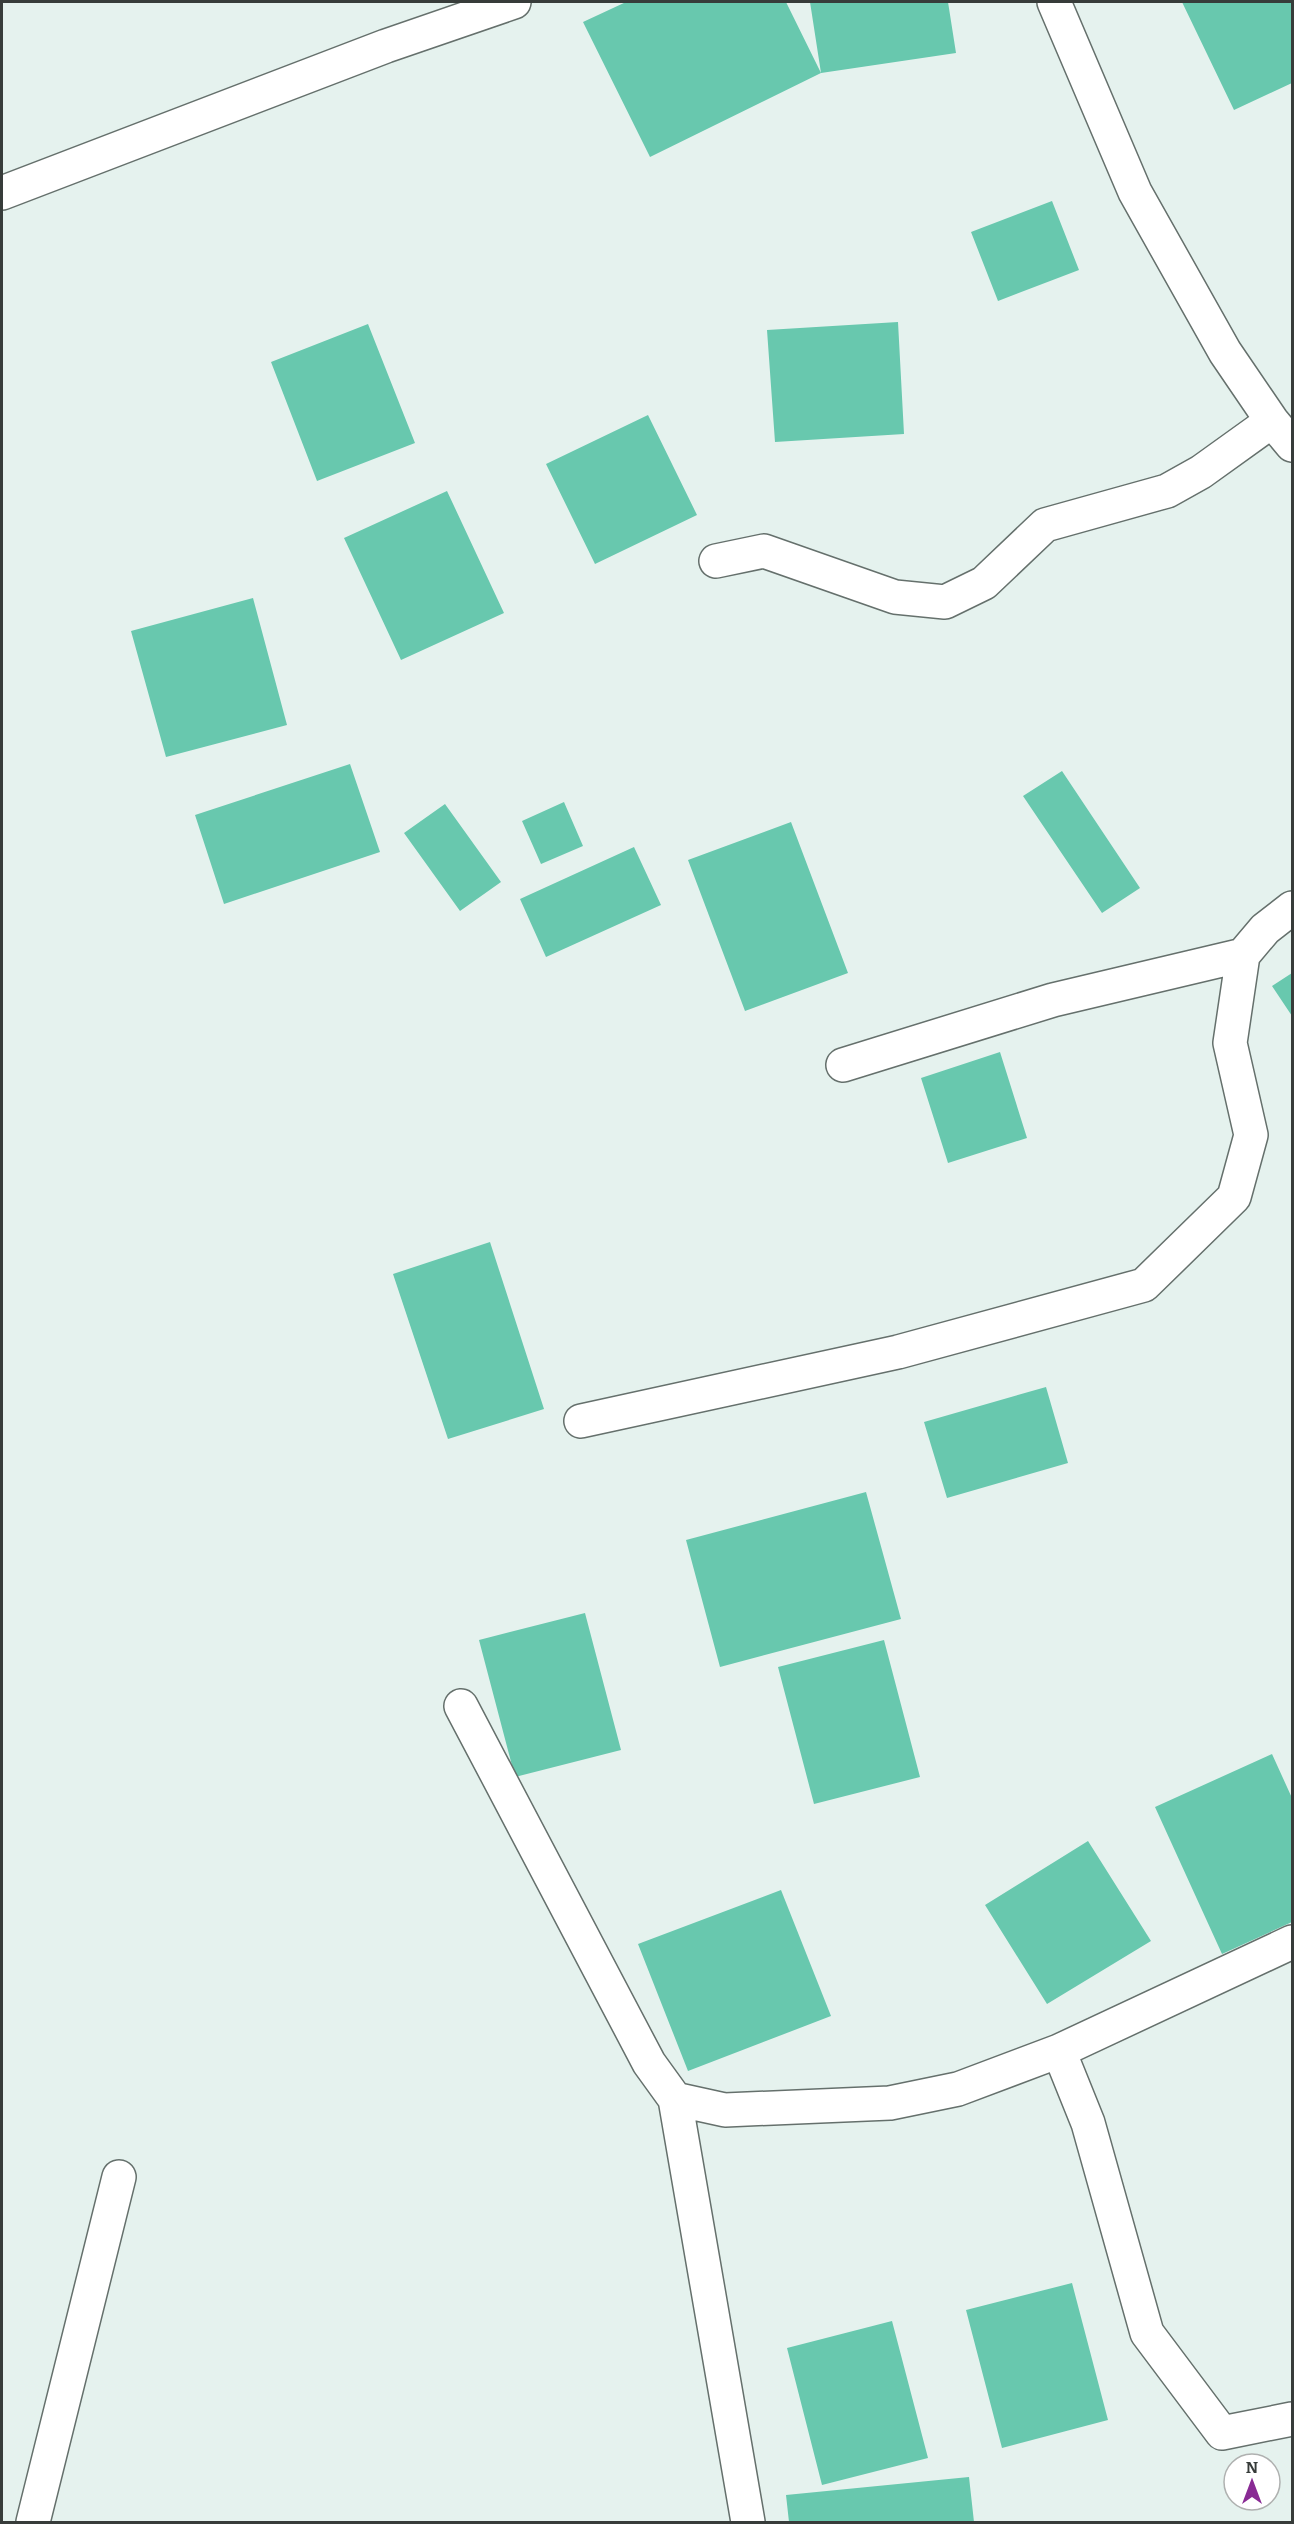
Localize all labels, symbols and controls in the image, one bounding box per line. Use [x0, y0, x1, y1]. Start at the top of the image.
north arrow [1222, 2452, 1282, 2512]
text: N [1246, 2458, 1258, 2477]

